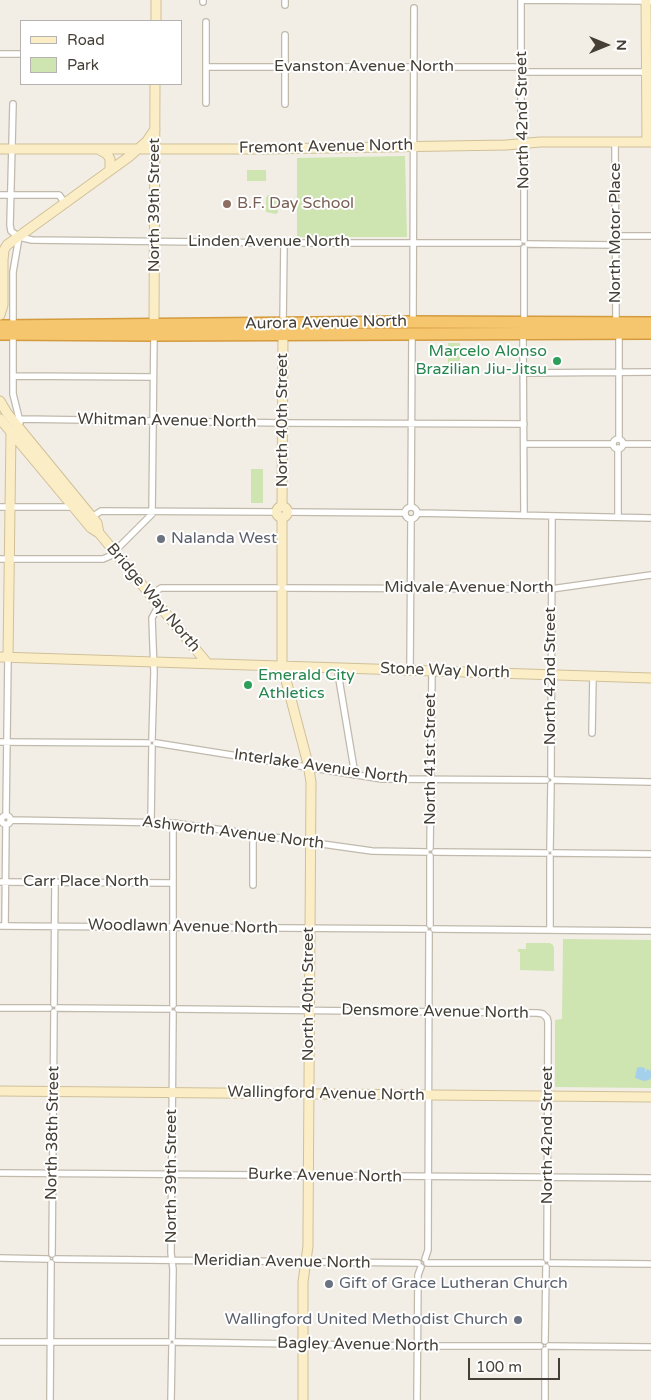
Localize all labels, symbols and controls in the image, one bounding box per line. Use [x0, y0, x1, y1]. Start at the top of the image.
legend [20, 20, 182, 85]
north arrow [581, 20, 631, 70]
text: Road [67, 31, 105, 49]
text: N [613, 39, 630, 51]
street label: North 42nd Street [512, 51, 534, 189]
text: Park [67, 56, 99, 74]
street label: Evanston Avenue North [274, 57, 454, 77]
street label: Fremont Avenue North [239, 136, 413, 158]
street label: North 39th Street [145, 138, 165, 272]
street label: North Motor Place [606, 163, 626, 303]
place label: B.F. Day School [237, 194, 354, 214]
marker: B.F. Day School [221, 198, 233, 210]
street label: Linden Avenue North [188, 232, 350, 252]
street label: Aurora Avenue North [245, 312, 407, 334]
place label: Marcelo Alonso Brazilian Jiu-Jitsu [415, 342, 547, 380]
street label: North 40th Street [273, 353, 293, 487]
marker: Marcelo Alonso Brazilian Jiu-Jitsu [551, 355, 563, 367]
street label: Whitman Avenue North [77, 410, 257, 432]
place label: Nalanda West [171, 529, 277, 549]
marker: Nalanda West [155, 533, 167, 545]
street label: Bridge Way North [102, 540, 204, 656]
street label: Midvale Avenue North [384, 578, 554, 598]
street label: North 42nd Street [541, 607, 561, 745]
street label: Stone Way North [380, 659, 510, 683]
place label: Emerald City Athletics [258, 666, 355, 704]
marker: Emerald City Athletics [242, 679, 254, 691]
street label: North 41st Street [421, 693, 441, 825]
street label: Interlake Avenue North [233, 745, 409, 789]
street label: Ashworth Avenue North [141, 812, 325, 854]
street label: Carr Place North [23, 872, 149, 892]
street label: Woodlawn Avenue North [88, 916, 278, 938]
street label: North 40th Street [299, 927, 319, 1061]
street label: Densmore Avenue North [341, 1001, 529, 1023]
street label: North 38th Street [42, 1066, 64, 1200]
street label: North 42nd Street [538, 1066, 558, 1204]
street label: Wallingford Avenue North [227, 1083, 425, 1105]
street label: North 39th Street [162, 1109, 182, 1243]
street label: Burke Avenue North [248, 1165, 402, 1187]
street label: Meridian Avenue North [193, 1251, 371, 1273]
place label: Gift of Grace Lutheran Church [339, 1274, 568, 1294]
marker: Gift of Grace Lutheran Church [323, 1278, 335, 1290]
place label: Wallingford United Methodist Church [225, 1310, 508, 1330]
marker: Wallingford United Methodist Church [512, 1314, 524, 1326]
street label: Bagley Avenue North [277, 1334, 439, 1356]
scale bar [471, 1348, 564, 1380]
text: 100 m [476, 1358, 522, 1376]

